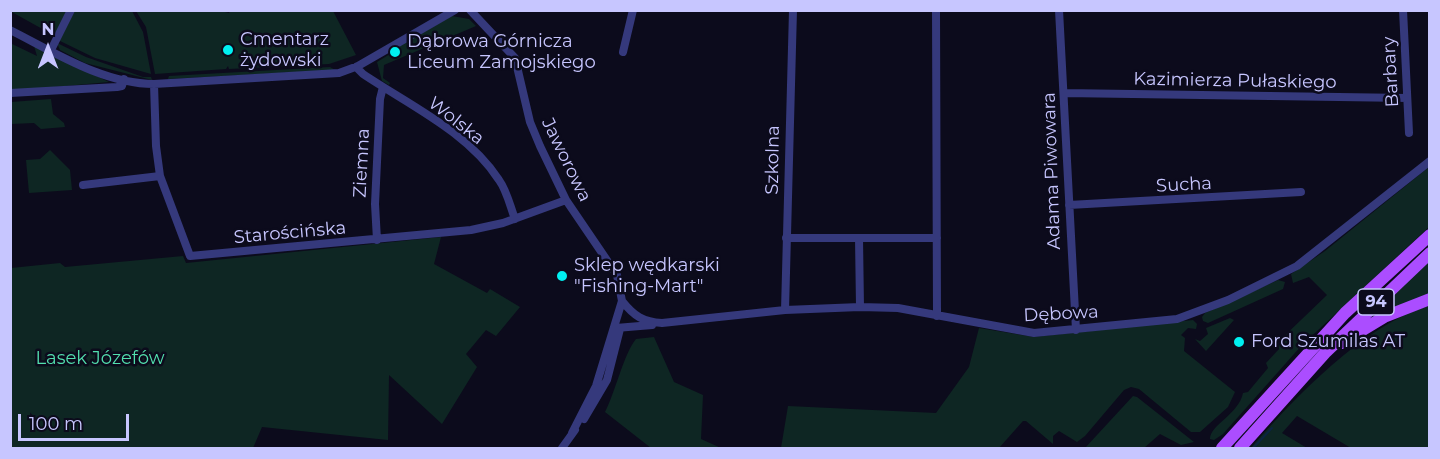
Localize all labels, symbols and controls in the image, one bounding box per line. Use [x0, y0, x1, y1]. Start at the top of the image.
north arrow [18, 18, 78, 78]
text: N [42, 20, 54, 39]
place label: Cmentarz żydowski [240, 29, 329, 72]
place label: Dąbrowa Górnicza Liceum Zamojskiego [407, 31, 596, 74]
street label: Barbary [1378, 36, 1404, 108]
marker: Cmentarz żydowski [221, 43, 235, 57]
marker: Dąbrowa Górnicza Liceum Zamojskiego [388, 45, 402, 59]
street label: Kazimierza Pułaskiego [1133, 68, 1337, 94]
street label: Wolska [424, 92, 488, 150]
street label: Adama Piwowara [1038, 92, 1066, 250]
street label: Jaworowa [536, 115, 596, 205]
street label: Szkolna [762, 125, 784, 195]
street label: Ziemna [349, 128, 375, 198]
street label: Sucha [1155, 173, 1213, 197]
street label: Starościńska [233, 217, 347, 249]
place label: Sklep wędkarski "Fishing-Mart" [574, 255, 720, 298]
marker: Sklep wędkarski "Fishing-Mart" [555, 269, 569, 283]
road number: 94 [1358, 289, 1394, 315]
street label: Dębowa [1023, 301, 1099, 327]
place label: Ford Szumilas AT [1251, 331, 1405, 353]
marker: Ford Szumilas AT [1232, 335, 1246, 349]
park label: Lasek Józefów [35, 348, 165, 370]
scale bar [21, 402, 132, 440]
text: 100 m [29, 413, 83, 435]

